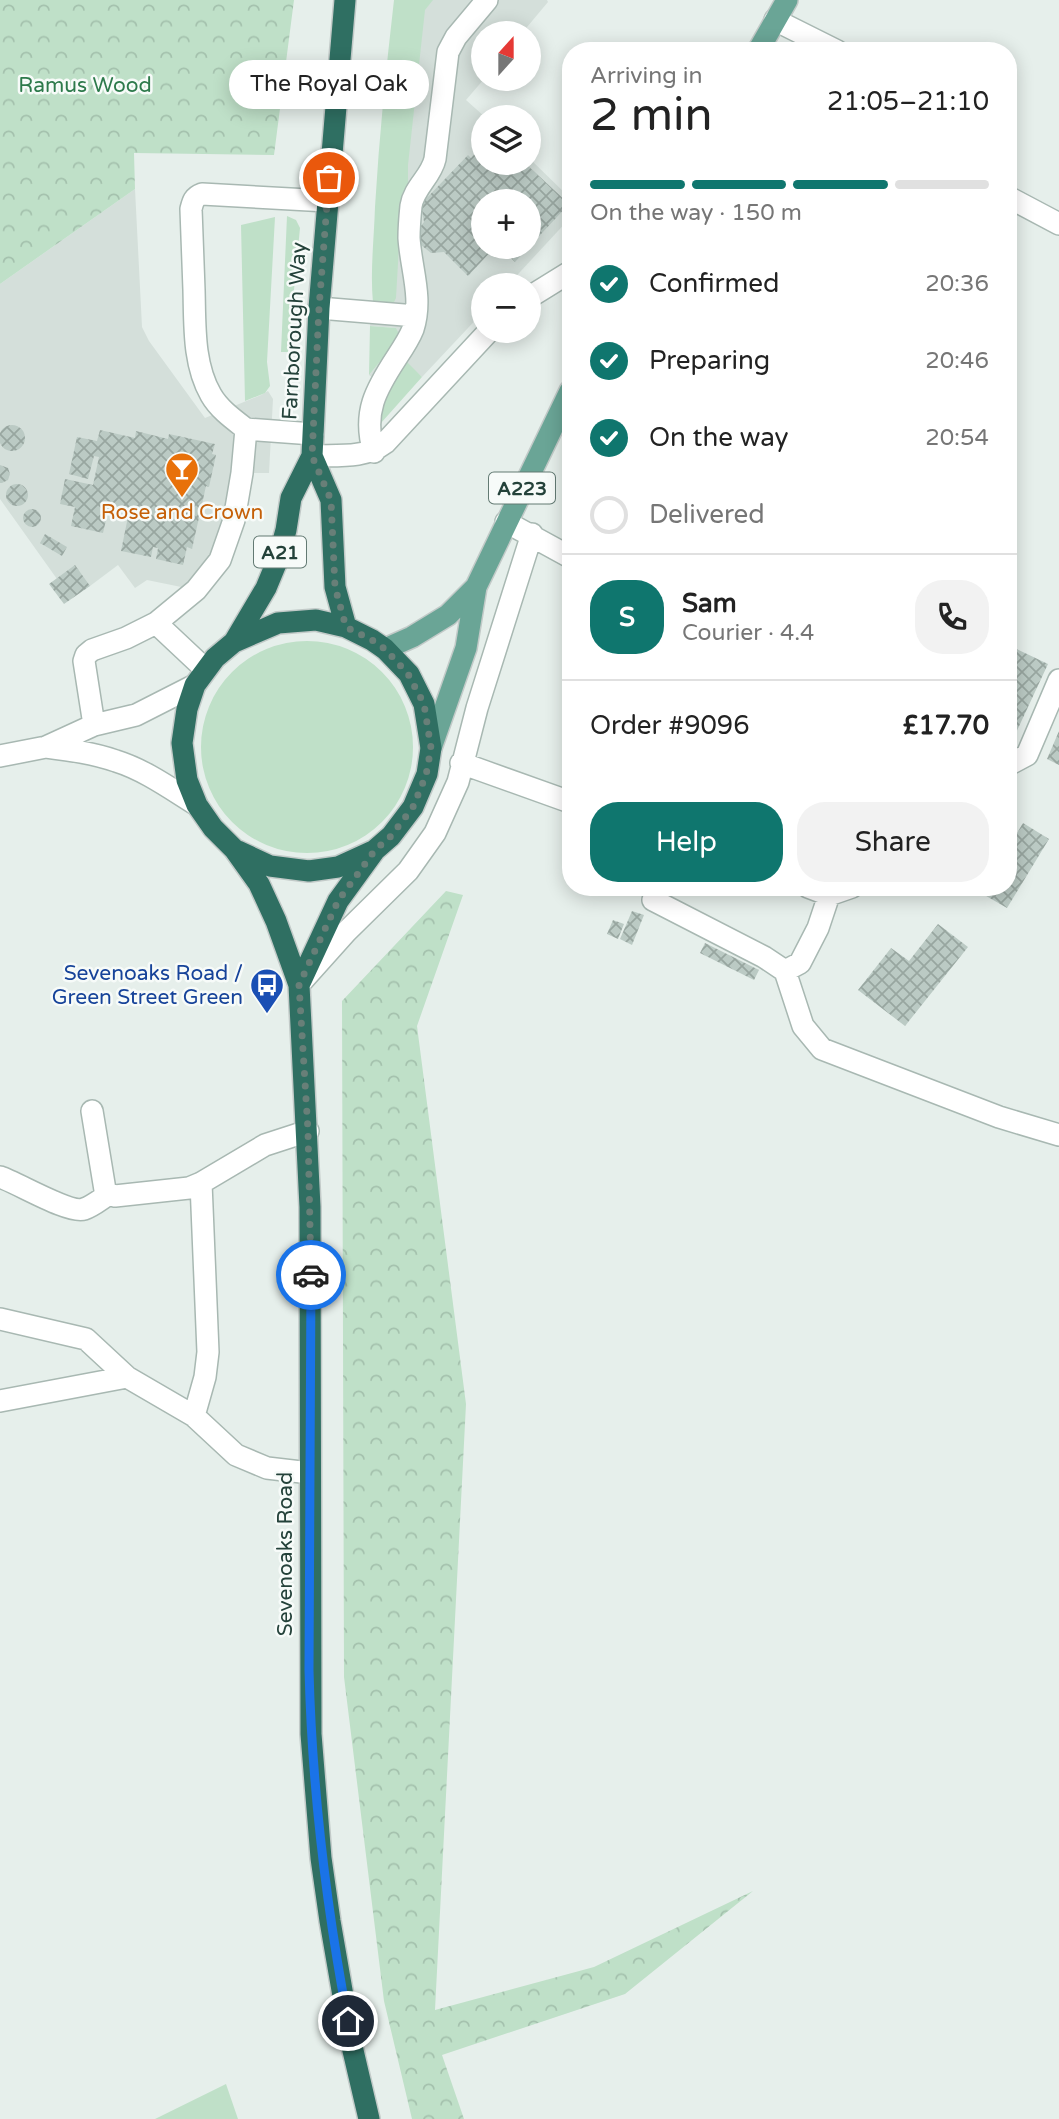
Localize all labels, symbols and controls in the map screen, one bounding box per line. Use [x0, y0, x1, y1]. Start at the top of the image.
north arrow [471, 21, 541, 91]
map controls [471, 21, 541, 343]
callout: The Royal Oak [229, 59, 429, 108]
text: Arriving in [590, 62, 703, 90]
text: The Royal Oak [250, 70, 408, 98]
park label: Ramus Wood [18, 73, 152, 98]
text: 21:05–21:10 [827, 86, 989, 117]
text: 2 min [590, 88, 713, 143]
button: layers [471, 105, 541, 175]
pin [299, 148, 359, 208]
icon: bag [310, 159, 348, 197]
button: + [471, 189, 541, 259]
text: On the way · 150 m [590, 199, 802, 227]
street label: Farnborough Way [277, 242, 312, 421]
icon: check [590, 265, 628, 303]
text: Confirmed [649, 268, 779, 299]
text: 20:36 [925, 270, 989, 298]
button: − [471, 273, 541, 343]
icon: check [590, 342, 628, 380]
text: Preparing [649, 345, 770, 376]
text: 20:46 [925, 347, 989, 375]
icon: check [590, 419, 628, 457]
text: On the way [649, 422, 789, 453]
text: 20:54 [925, 424, 989, 452]
bar icon: Rose and Crown [163, 450, 201, 499]
road number: A223 [489, 472, 555, 503]
text: Delivered [649, 499, 765, 530]
place label: Rose and Crown [101, 500, 263, 525]
road number: A21 [254, 537, 306, 568]
button: phone [915, 580, 989, 654]
text: Sam [682, 588, 737, 619]
text: S [619, 602, 635, 633]
text: Courier · 4.4 [682, 619, 814, 647]
text: Order #9096 [590, 710, 750, 741]
text: £17.70 [903, 710, 989, 741]
button: Help [590, 802, 783, 882]
button: Share [797, 802, 989, 882]
place label: Sevenoaks Road / Green Street Green [52, 961, 243, 1010]
bus stop icon: Sevenoaks Road / Green Street Green [248, 966, 286, 1015]
courier [276, 1240, 346, 1310]
icon: car [292, 1256, 330, 1294]
street label: Sevenoaks Road [273, 1472, 298, 1636]
pin [318, 1991, 378, 2051]
icon: home [329, 2002, 367, 2040]

